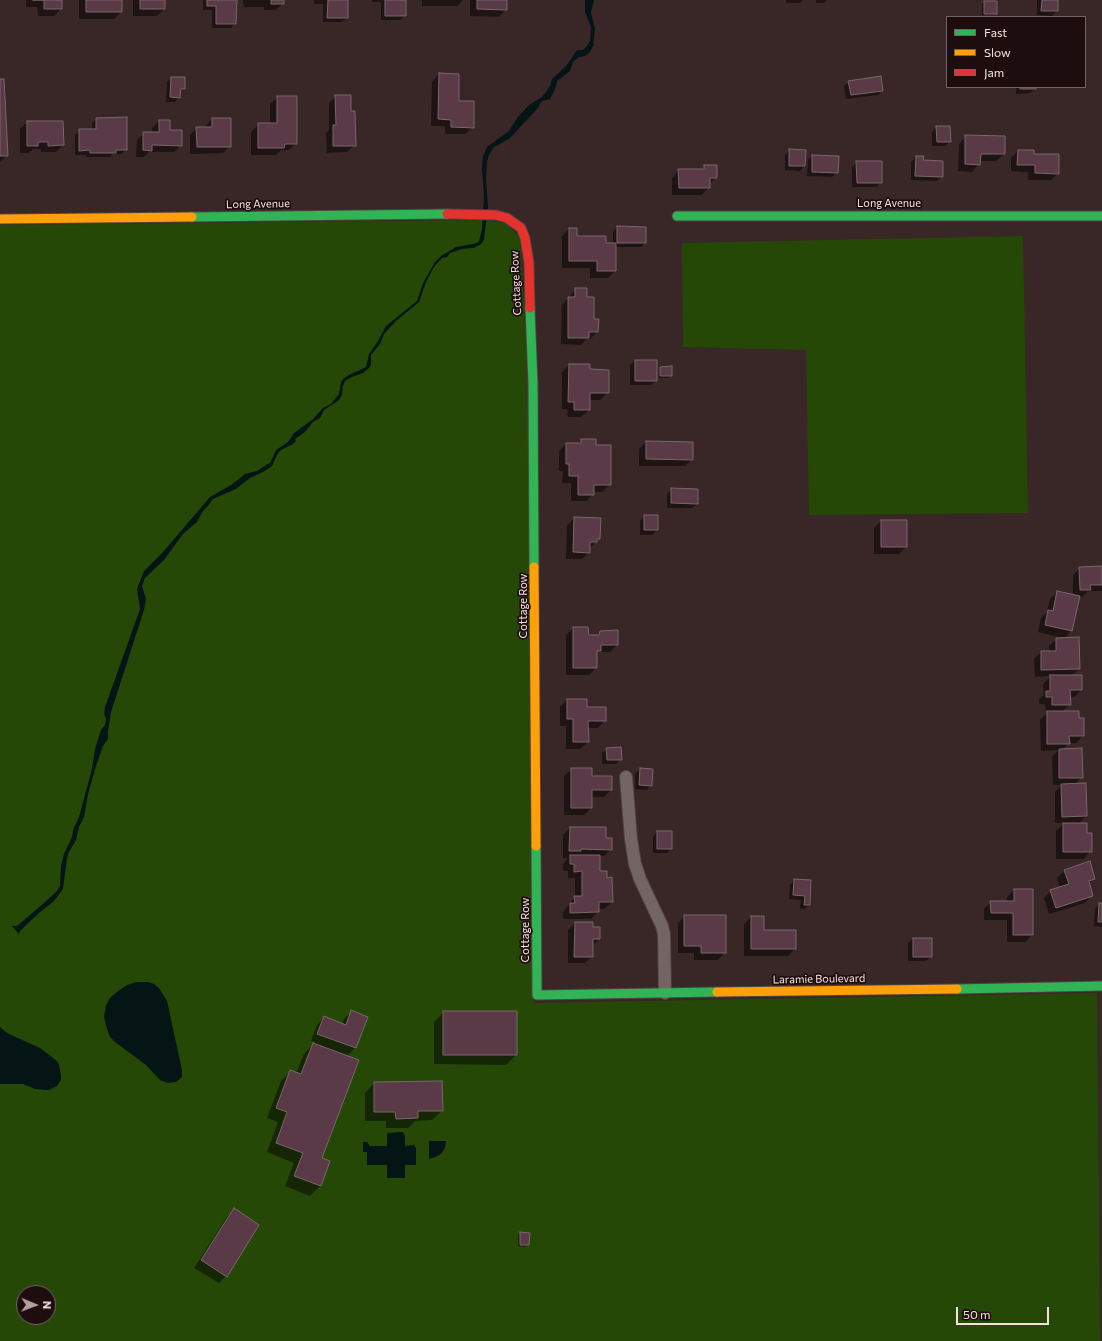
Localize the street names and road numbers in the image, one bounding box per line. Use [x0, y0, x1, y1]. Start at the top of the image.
street label: Long Avenue [857, 196, 921, 210]
street label: Long Avenue [226, 197, 290, 211]
street label: Cottage Row [508, 250, 524, 316]
street label: Cottage Row [516, 574, 530, 638]
street label: Cottage Row [518, 898, 532, 962]
street label: Laramie Boulevard [773, 972, 865, 986]

